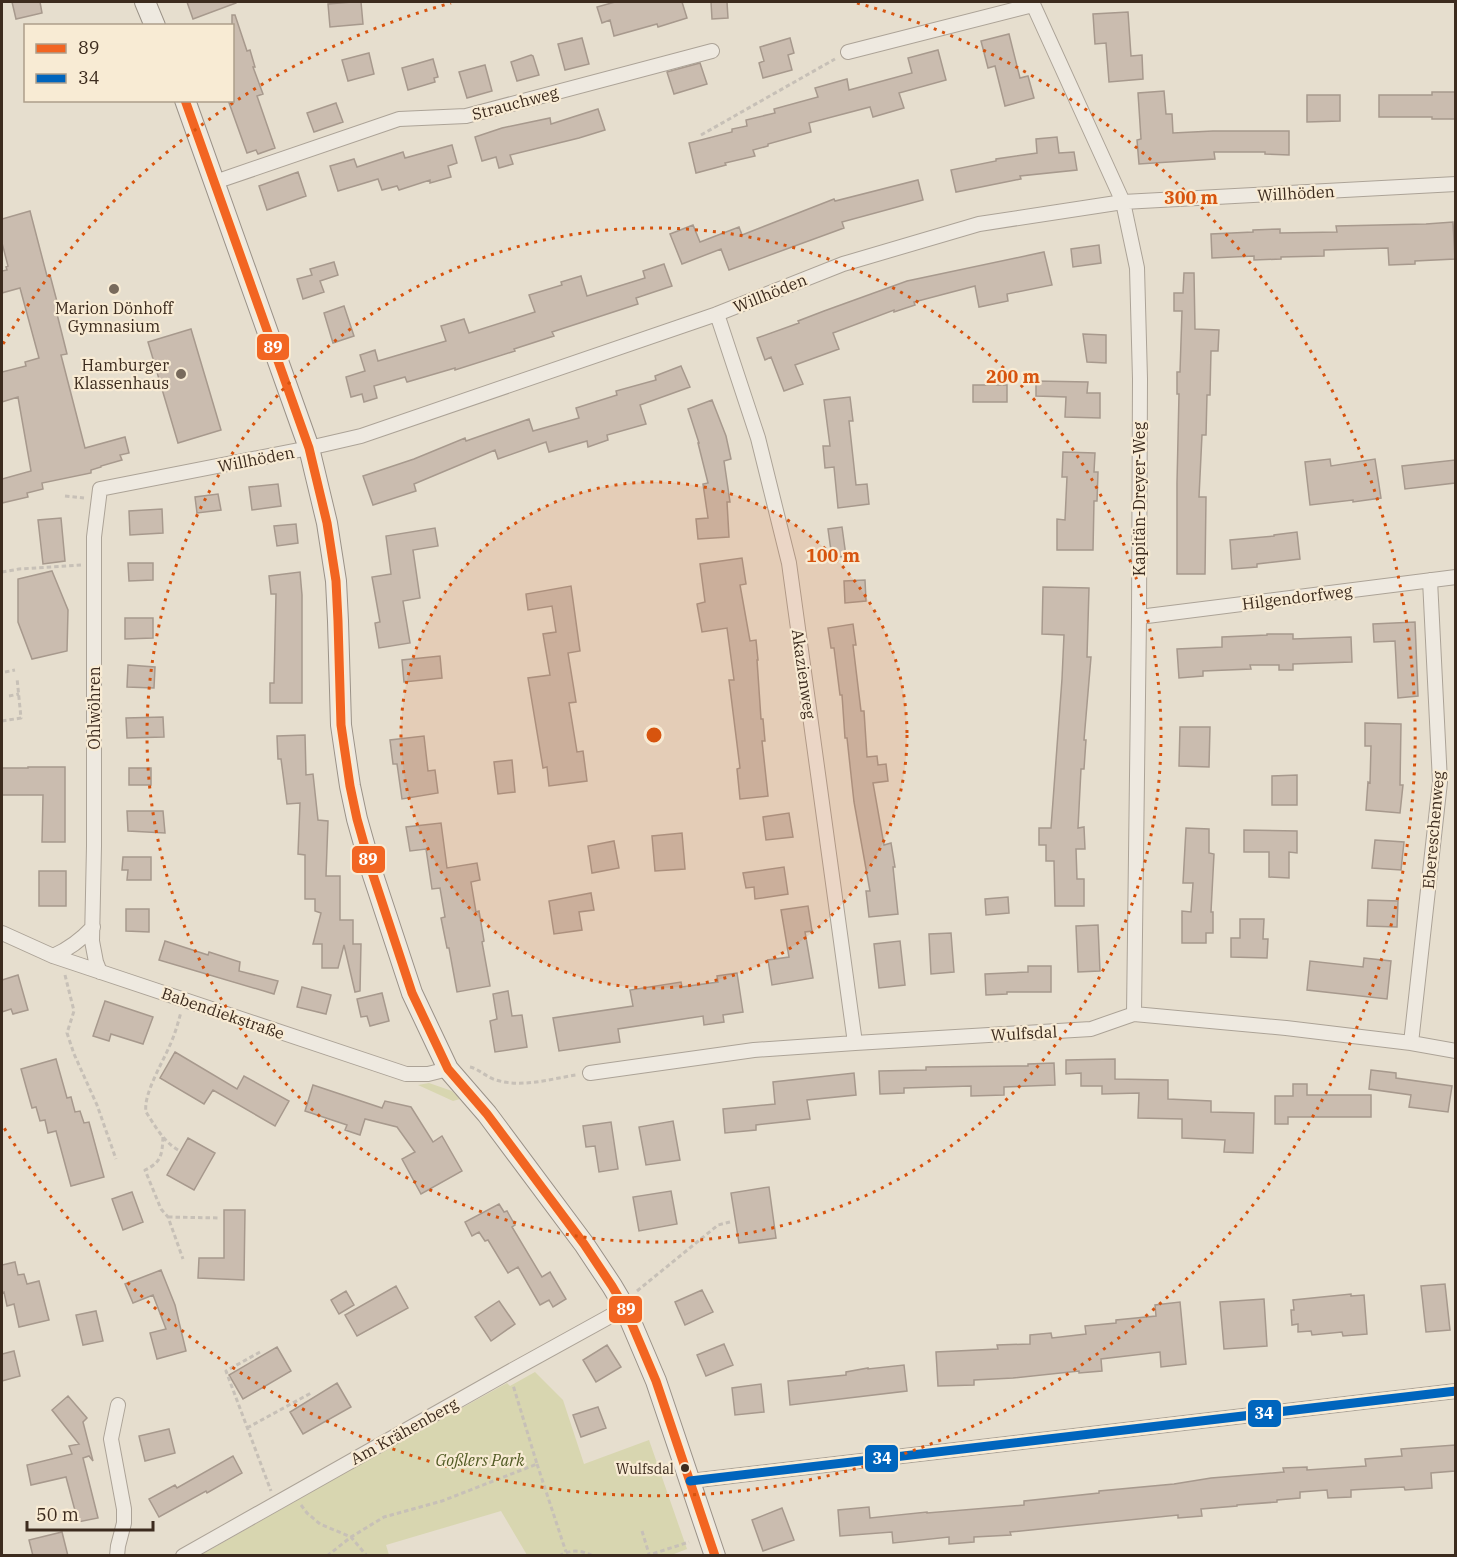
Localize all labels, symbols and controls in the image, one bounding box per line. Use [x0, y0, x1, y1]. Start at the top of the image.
legend [24, 24, 234, 102]
text: 89 [78, 36, 100, 59]
text: 34 [78, 66, 100, 89]
street label: Strauchweg [470, 82, 561, 124]
street label: Willhöden [1257, 181, 1335, 205]
text: 300 m [1164, 186, 1219, 209]
street label: Willhöden [730, 269, 810, 317]
marker: Marion Dönhoff Gymnasium [107, 282, 121, 296]
place label: Marion Dönhoff Gymnasium [55, 298, 175, 336]
line badge: 89 [256, 333, 290, 361]
text: 89 [263, 337, 283, 357]
place label: Hamburger Klassenhaus [73, 355, 169, 393]
text: 200 m [986, 365, 1041, 388]
marker: Hamburger Klassenhaus [174, 367, 188, 381]
street label: Kapitän-Dreyer-Weg [1129, 422, 1149, 576]
street label: Willhöden [216, 442, 296, 476]
text: 100 m [806, 544, 861, 567]
street label: Hilgendorfweg [1241, 580, 1354, 614]
street label: Akazienweg [788, 628, 820, 720]
street label: Ohlwöhren [84, 666, 104, 750]
centre of rings [644, 725, 664, 745]
street label: Ebereschenweg [1418, 770, 1448, 890]
line badge: 89 [351, 845, 386, 874]
text: 89 [358, 849, 378, 869]
street label: Babendiekstraße [159, 983, 287, 1043]
street label: Wulfsdal [990, 1021, 1058, 1045]
line badge: 89 [608, 1295, 643, 1324]
text: 89 [616, 1299, 636, 1319]
street label: Am Krähenberg [347, 1393, 461, 1469]
line badge: 34 [1247, 1399, 1282, 1428]
text: 34 [1254, 1403, 1274, 1423]
line badge: 34 [864, 1444, 899, 1473]
text: 34 [872, 1448, 892, 1468]
park label: Goßlers Park [435, 1450, 525, 1470]
place label: Wulfsdal [616, 1460, 674, 1478]
marker: Wulfsdal [679, 1462, 691, 1474]
scale bar [27, 1494, 153, 1532]
text: 50 m [36, 1503, 79, 1526]

